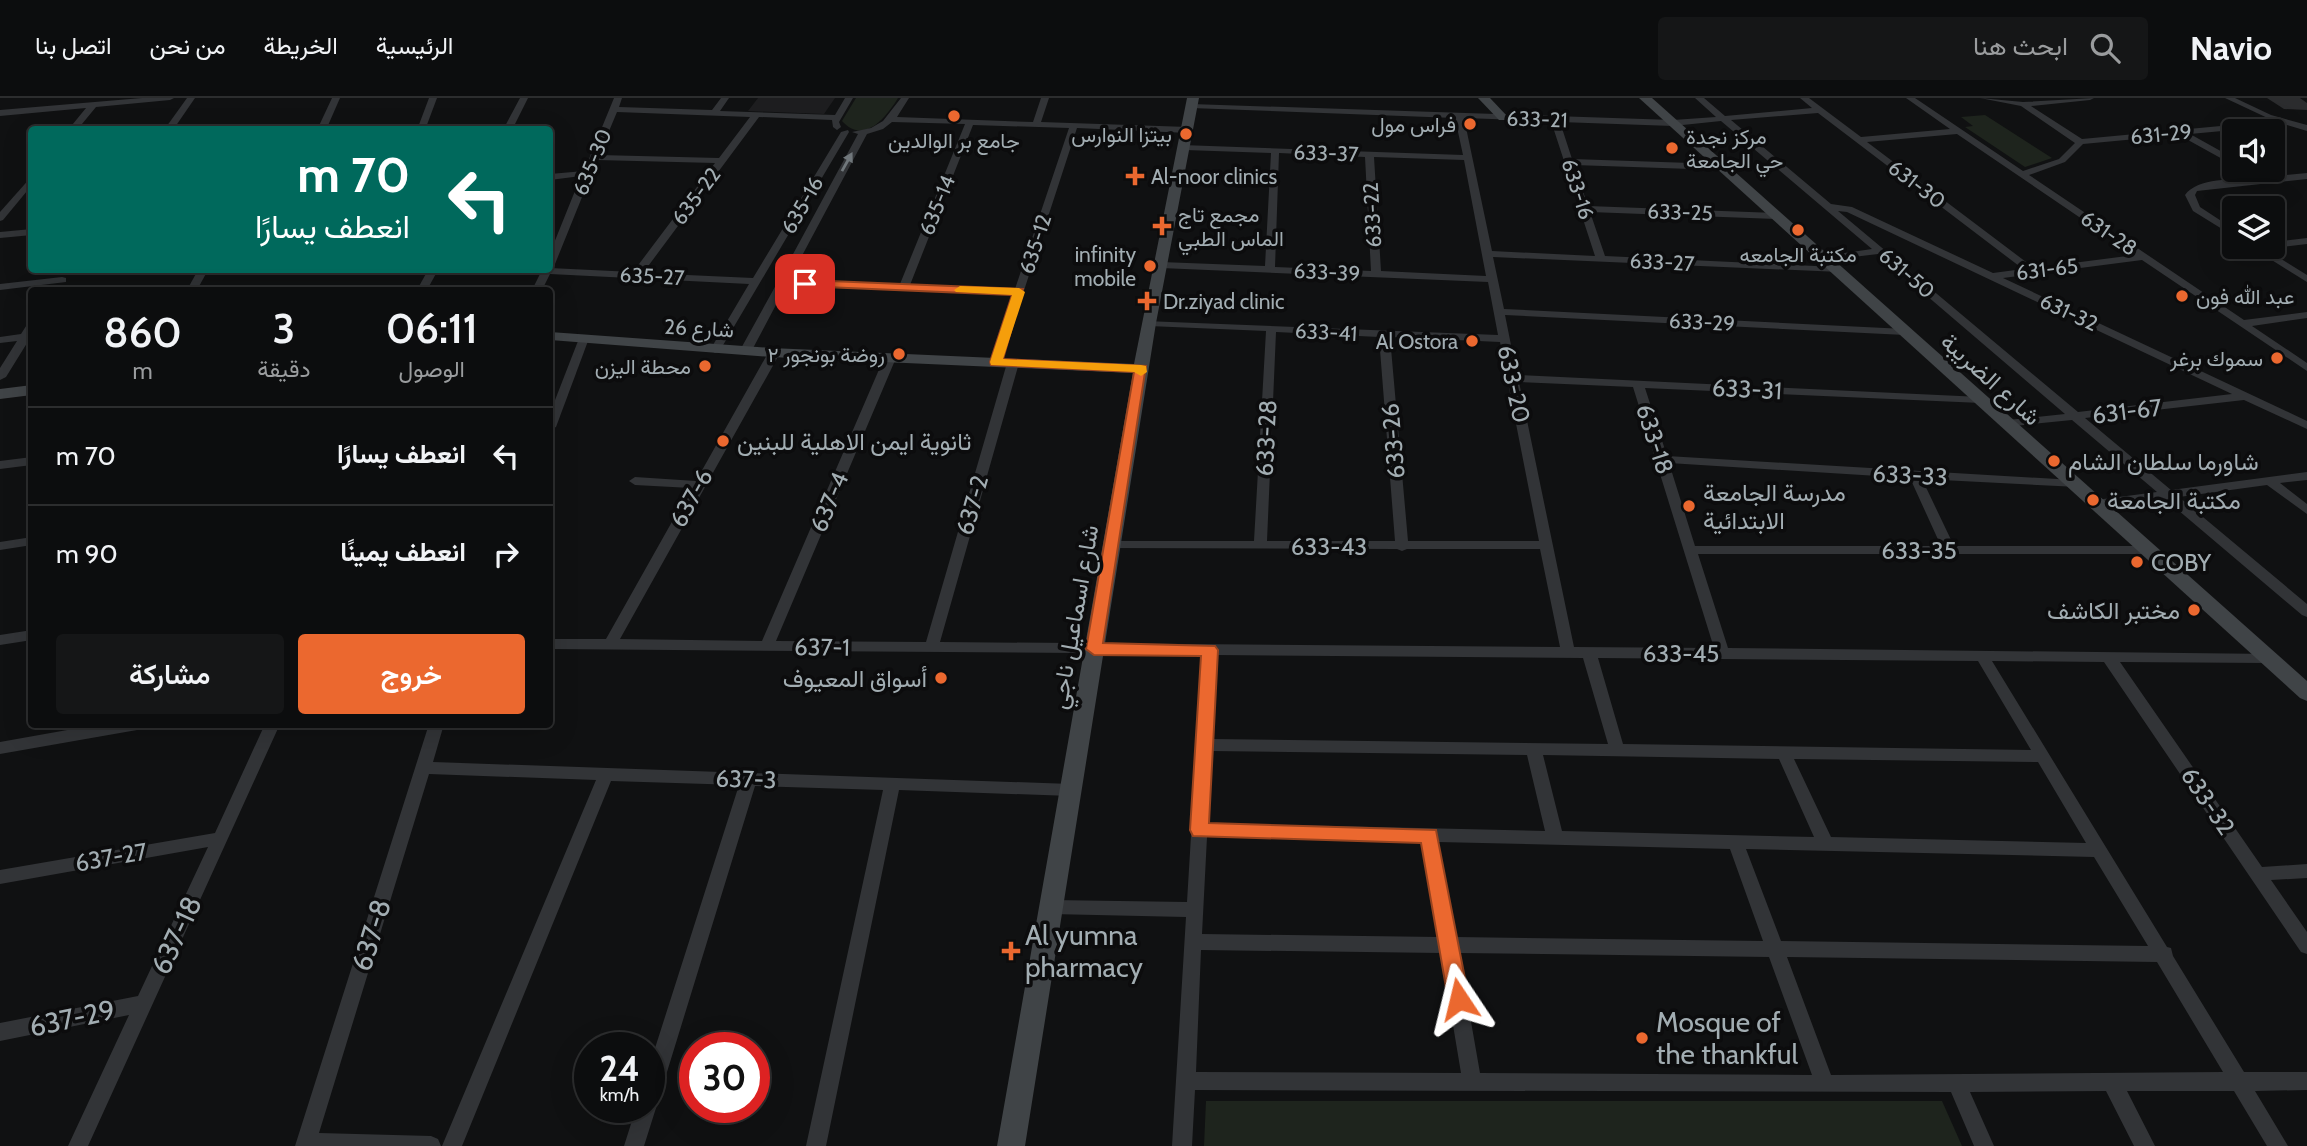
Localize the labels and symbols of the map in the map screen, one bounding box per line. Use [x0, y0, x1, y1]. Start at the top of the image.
street label: 633-21 [1506, 105, 1568, 133]
marker: جامع بر الوالدين [946, 108, 962, 124]
place label: فراس مول [1371, 112, 1456, 138]
marker: فراس مول [1462, 116, 1478, 132]
street label: 631-29 [2129, 119, 2193, 149]
place label: بيتزا النوارس [1071, 122, 1172, 148]
place label: مركز نجدة حي الجامعة [1686, 124, 1783, 178]
street label: 635-30 [567, 125, 617, 199]
marker: بيتزا النوارس [1178, 126, 1194, 142]
place label: جامع بر الوالدين [888, 128, 1020, 155]
street label: 633-37 [1293, 139, 1359, 167]
marker: مركز نجدة حي الجامعة [1664, 140, 1680, 156]
one-way arrow [841, 153, 854, 172]
street label: 631-30 [1884, 155, 1950, 213]
street label: 633-16 [1557, 156, 1599, 222]
street label: 635-22 [666, 162, 726, 230]
place label: Al-noor clinics [1151, 164, 1278, 189]
marker: Al-noor clinics [1125, 166, 1145, 186]
street label: 635-14 [914, 171, 960, 239]
street label: 635-16 [776, 172, 828, 238]
street label: 633-22 [1358, 182, 1386, 248]
street label: 633-25 [1647, 198, 1713, 226]
place label: مجمع تاج الماس الطبي [1178, 202, 1284, 256]
street label: 631-28 [2076, 205, 2142, 261]
street label: 635-12 [1014, 211, 1056, 277]
marker: مجمع تاج الماس الطبي [1152, 216, 1172, 236]
marker: مكتبة الجامعه [1790, 222, 1806, 238]
place label: infinity mobile [1074, 242, 1136, 291]
place label: مكتبة الجامعه [1739, 242, 1857, 267]
street label: 631-50 [1874, 243, 1940, 303]
street label: 633-27 [1629, 248, 1695, 276]
street label: 631-65 [2015, 253, 2079, 285]
pin [775, 254, 835, 314]
marker: infinity mobile [1142, 258, 1158, 274]
street label: 633-39 [1293, 258, 1361, 286]
street label: 635-27 [619, 262, 685, 290]
place label: عبد الله فون [2196, 284, 2294, 310]
street label: 631-32 [2036, 288, 2102, 336]
marker: عبد الله فون [2174, 288, 2190, 304]
place label: Dr.ziyad clinic [1163, 289, 1284, 314]
marker: Dr.ziyad clinic [1137, 291, 1157, 311]
street label: 633-29 [1668, 308, 1736, 336]
street label: شارع 26 [663, 314, 735, 344]
street label: 633-41 [1294, 318, 1358, 346]
street label: شارع الضريبة [1934, 327, 2047, 433]
place label: Al Ostora [1376, 329, 1458, 354]
marker: Al Ostora [1464, 333, 1480, 349]
place label: روضة بونجور ٢ [768, 342, 885, 368]
street label: 633-20 [1492, 342, 1536, 426]
marker: روضة بونجور ٢ [891, 346, 907, 362]
place label: سموك برغر [2169, 346, 2263, 372]
marker: سموك برغر [2269, 350, 2285, 366]
place label: محطة اليزن [595, 354, 691, 380]
marker: محطة اليزن [697, 358, 713, 374]
street label: 633-31 [1711, 373, 1783, 405]
street label: 631-67 [2090, 392, 2164, 430]
street label: 633-28 [1250, 399, 1282, 477]
street label: 633-18 [1630, 400, 1680, 478]
street label: 633-26 [1375, 402, 1411, 480]
place label: ثانوية ايمن الاهلية للبنين [737, 427, 971, 457]
marker: ثانوية ايمن الاهلية للبنين [715, 433, 731, 449]
place label: شاورما سلطان الشام [2068, 447, 2259, 478]
marker: شاورما سلطان الشام [2046, 453, 2062, 469]
street label: 633-33 [1872, 459, 1948, 491]
street label: 637-6 [663, 464, 719, 532]
street label: 637-4 [803, 468, 855, 536]
street label: 637-2 [950, 472, 994, 538]
place label: مدرسة الجامعة الابتدائية [1703, 478, 1846, 535]
place label: مكتبة الجامعة [2107, 486, 2241, 515]
marker: مكتبة الجامعة [2085, 492, 2101, 508]
marker: مدرسة الجامعة الابتدائية [1681, 498, 1697, 514]
street label: شارع اسماعيل ناجي [1044, 523, 1109, 712]
street label: 633-43 [1291, 532, 1367, 561]
street label: 633-35 [1881, 536, 1957, 565]
place label: COBY [2151, 548, 2212, 577]
marker: COBY [2129, 554, 2145, 570]
place label: مختبر الكاشف [2047, 596, 2180, 626]
marker: مختبر الكاشف [2186, 602, 2202, 618]
street label: 637-1 [794, 632, 850, 662]
street label: 633-45 [1643, 639, 1719, 668]
place label: أسواق المعيوف [783, 664, 927, 694]
marker: أسواق المعيوف [933, 670, 949, 686]
street label: 633-32 [2175, 762, 2241, 840]
street label: 637-3 [715, 763, 777, 795]
street label: 637-27 [73, 836, 149, 878]
street label: 637-18 [143, 891, 209, 979]
street label: 637-8 [344, 895, 398, 975]
place label: Al yumna pharmacy [1025, 918, 1143, 984]
marker: Al yumna pharmacy [1003, 943, 1019, 959]
position arrow [1422, 962, 1496, 1036]
street label: 637-29 [26, 992, 118, 1044]
place label: Mosque of the thankful [1656, 1005, 1798, 1071]
marker: Mosque of the thankful [1634, 1030, 1650, 1046]
speed limit sign: 30 [679, 1032, 770, 1123]

